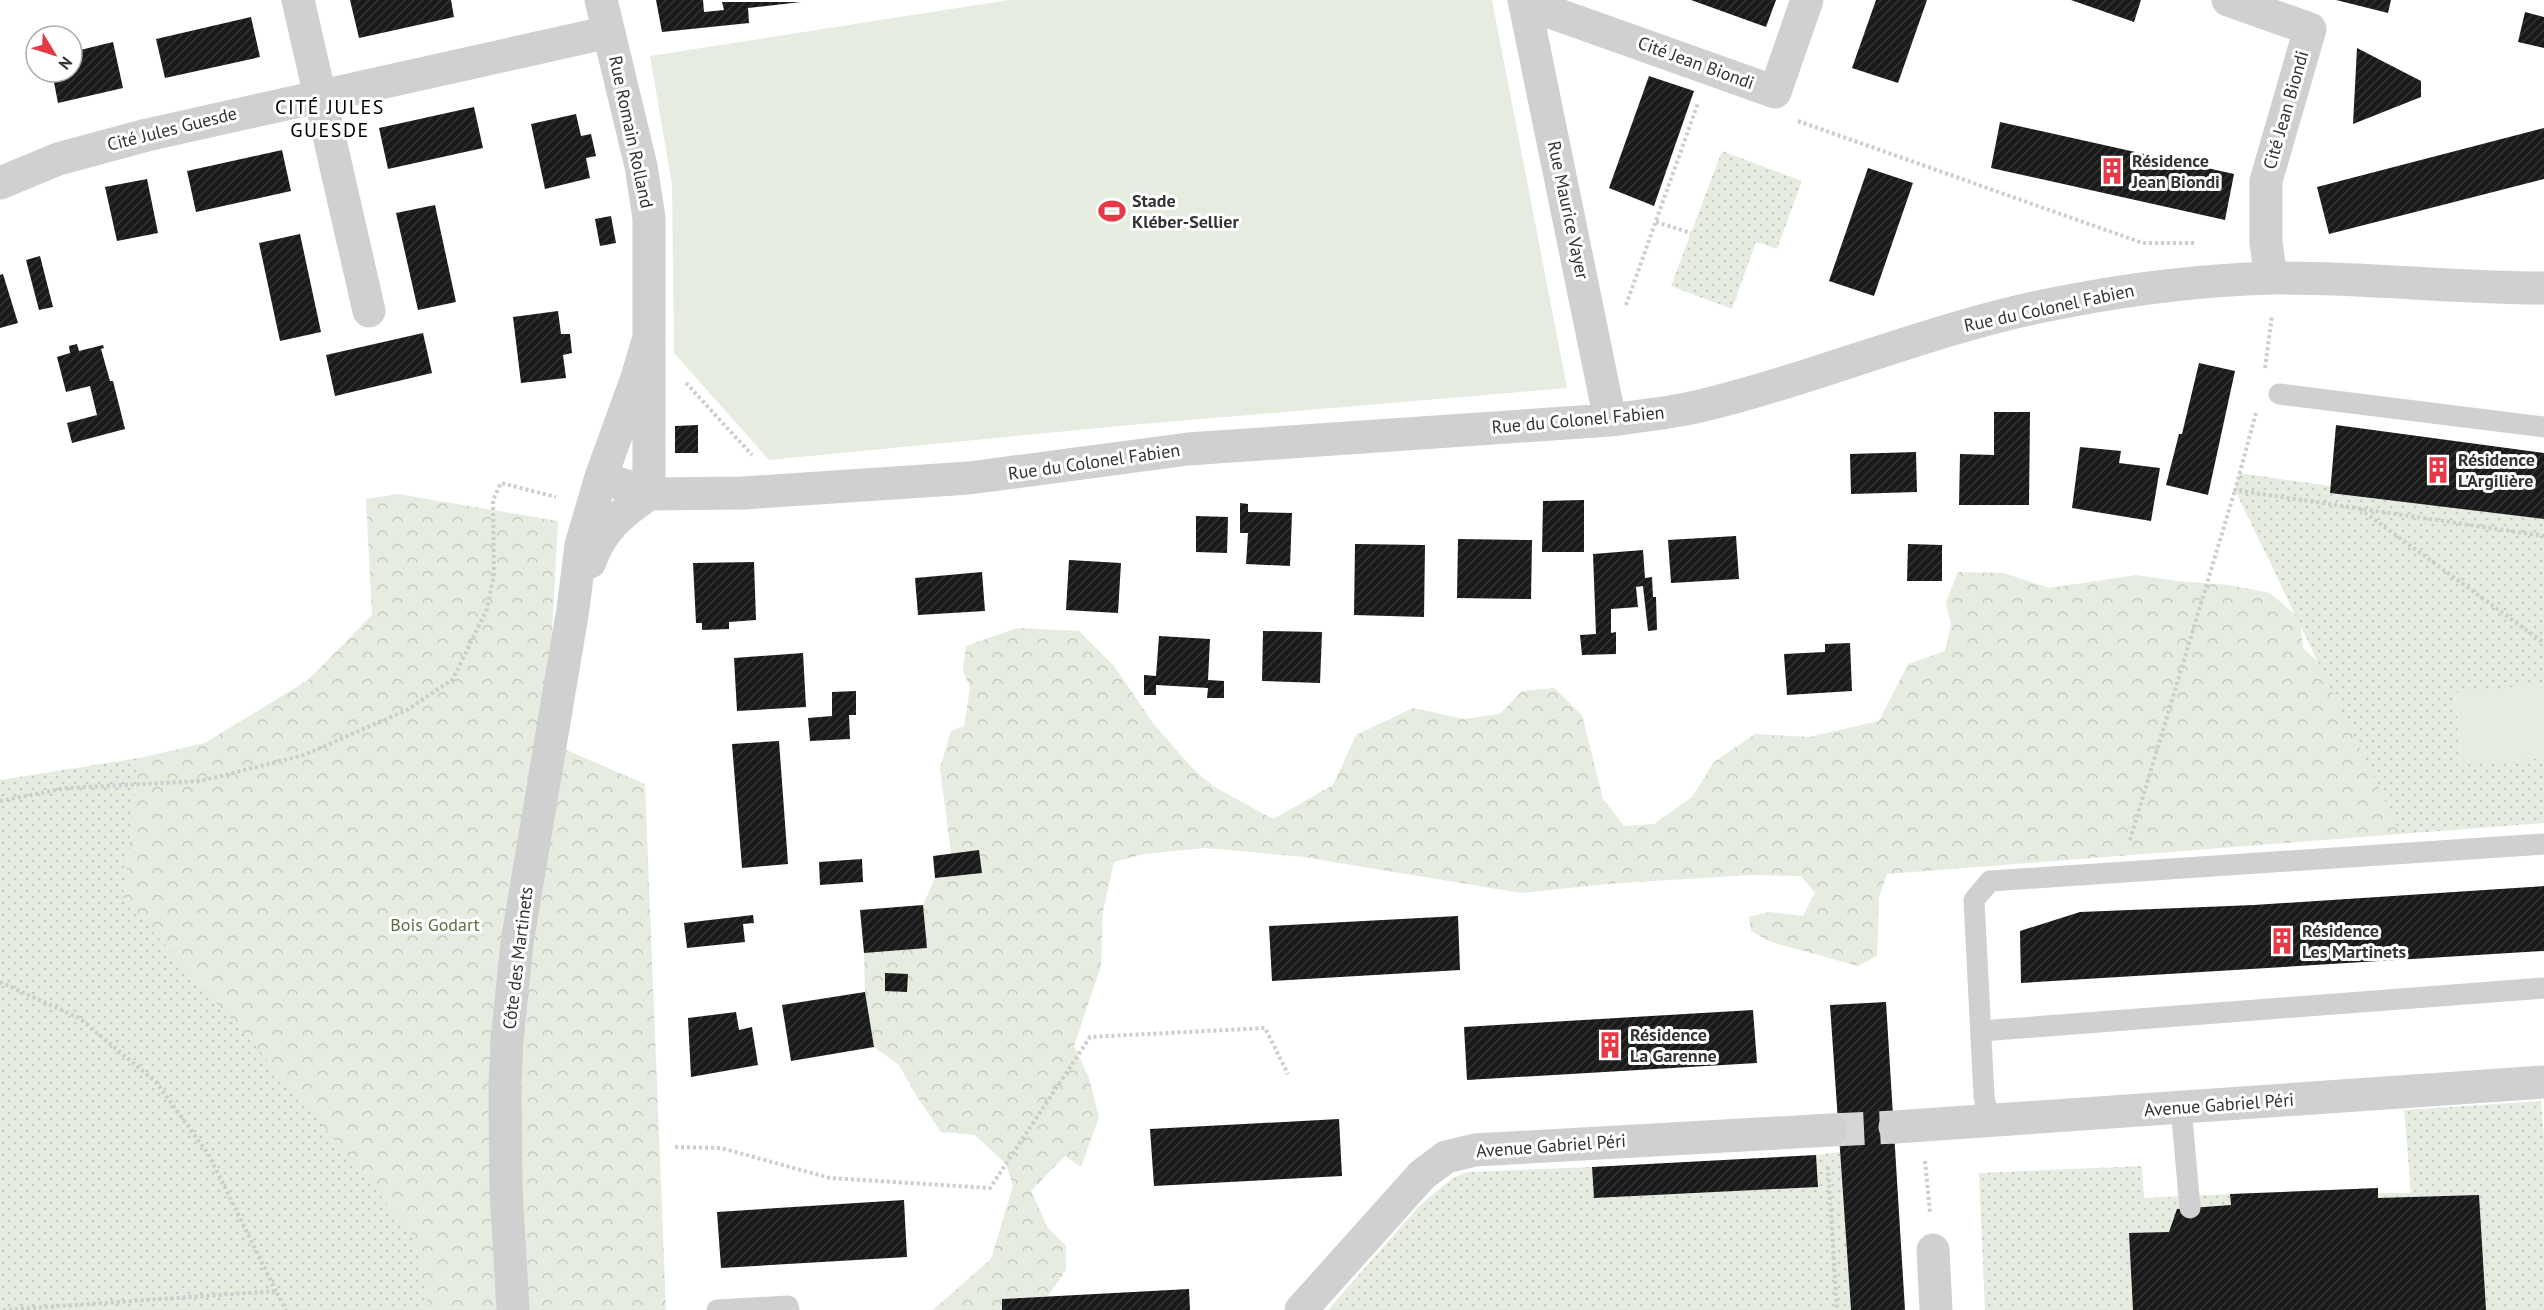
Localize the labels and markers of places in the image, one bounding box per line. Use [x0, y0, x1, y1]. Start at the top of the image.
place label: Résidence Jean Biondi [2131, 149, 2220, 193]
building icon: Résidence Jean Biondi [2097, 156, 2127, 186]
place label: Stade Kléber-Sellier [1132, 189, 1239, 233]
sports icon: Stade Kléber-Sellier [1097, 196, 1127, 226]
place label: Résidence L'Argilière [2458, 448, 2535, 492]
building icon: Résidence L'Argilière [2423, 455, 2453, 485]
place label: Résidence Les Martinets [2302, 919, 2406, 963]
building icon: Résidence Les Martinets [2267, 926, 2297, 956]
place label: Résidence La Garenne [1630, 1023, 1717, 1067]
building icon: Résidence La Garenne [1595, 1030, 1625, 1060]

